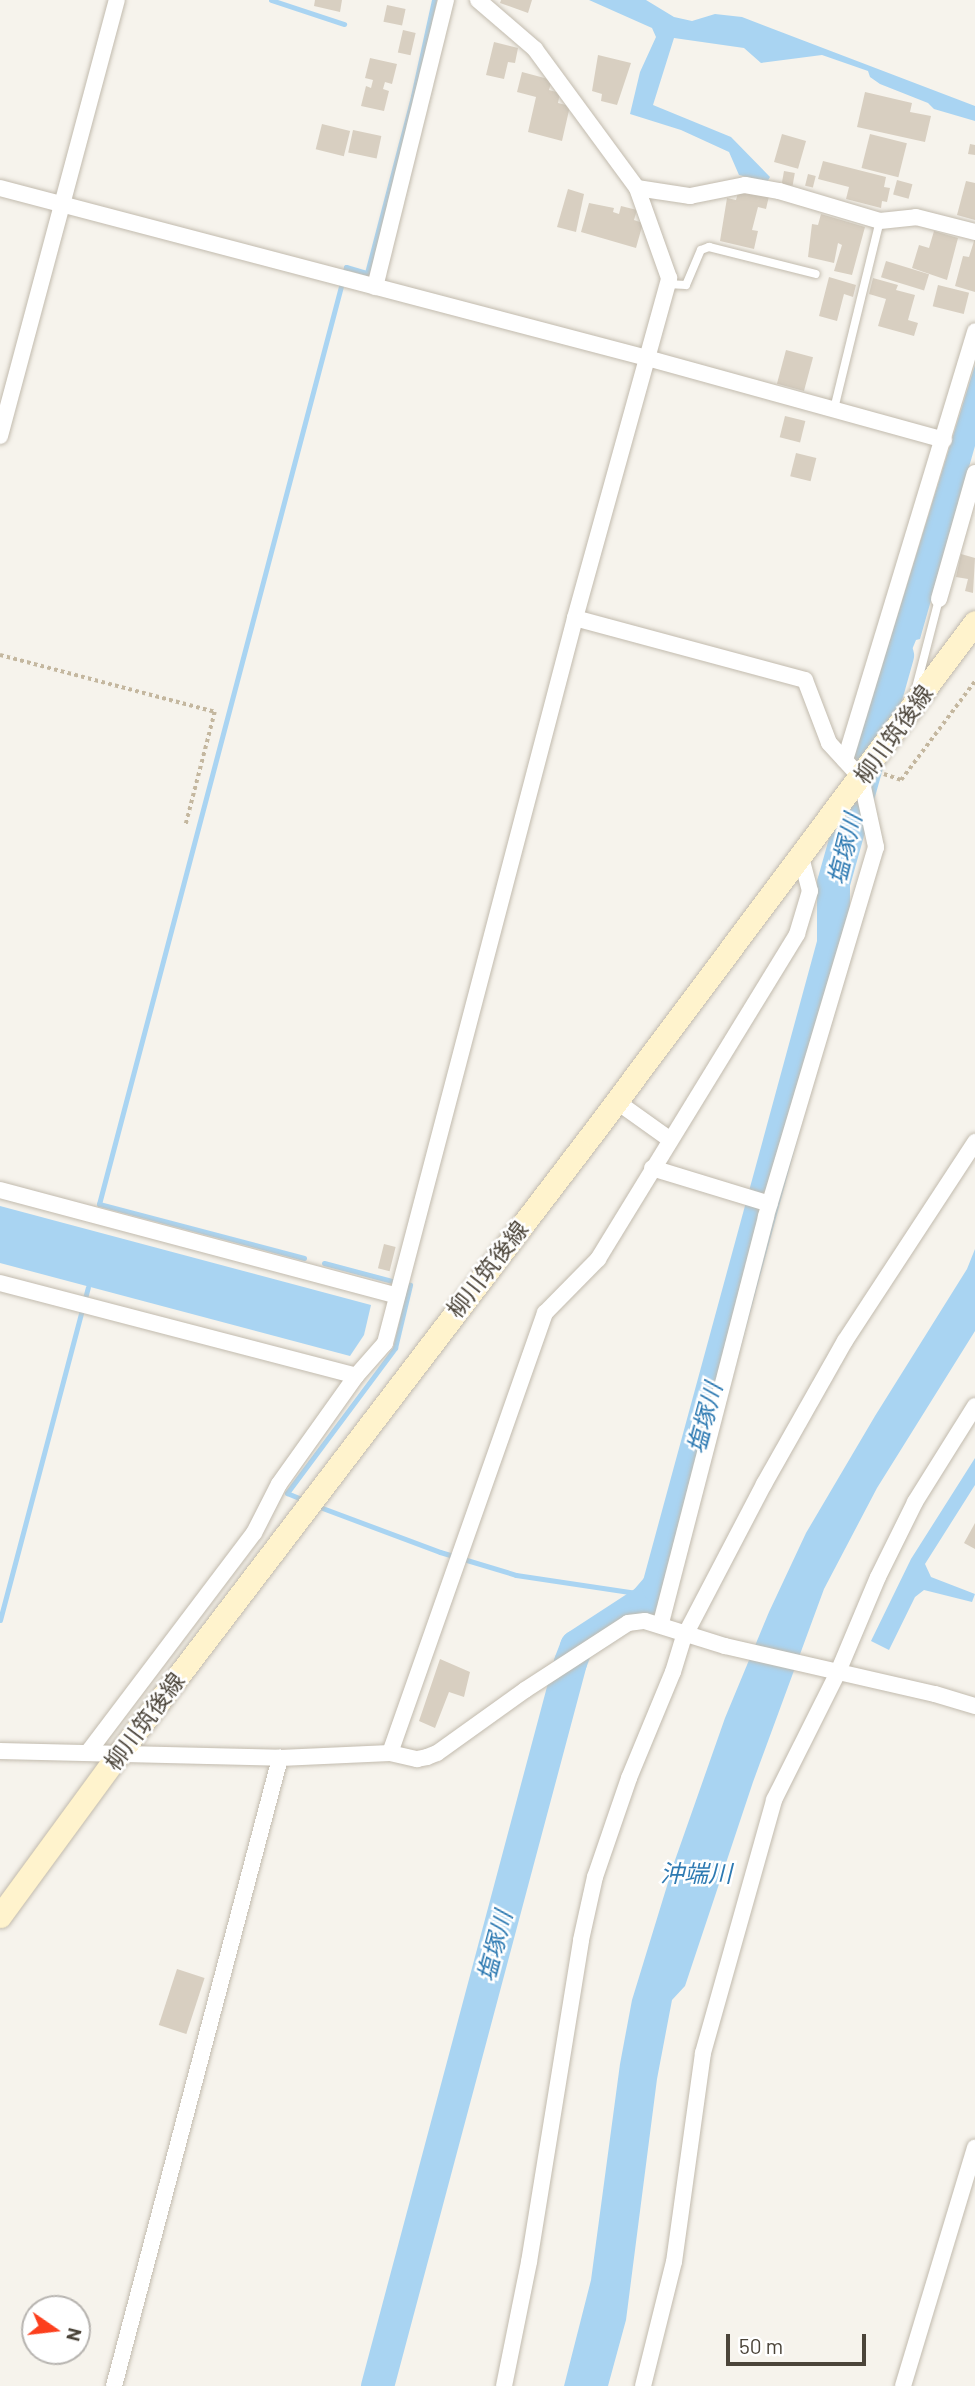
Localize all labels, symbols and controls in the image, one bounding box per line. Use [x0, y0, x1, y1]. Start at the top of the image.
street label: 柳川筑後線 [848, 679, 938, 789]
water label: 塩塚川 [821, 811, 867, 887]
street label: 柳川筑後線 [441, 1215, 533, 1323]
water label: 塩塚川 [681, 1379, 727, 1457]
street label: 柳川筑後線 [98, 1667, 190, 1775]
water label: 沖端川 [660, 1859, 732, 1887]
water label: 塩塚川 [471, 1907, 517, 1985]
north arrow [21, 2295, 91, 2365]
scale bar [730, 2320, 870, 2364]
text: N [62, 2326, 88, 2344]
text: 50 m [739, 2333, 783, 2358]

